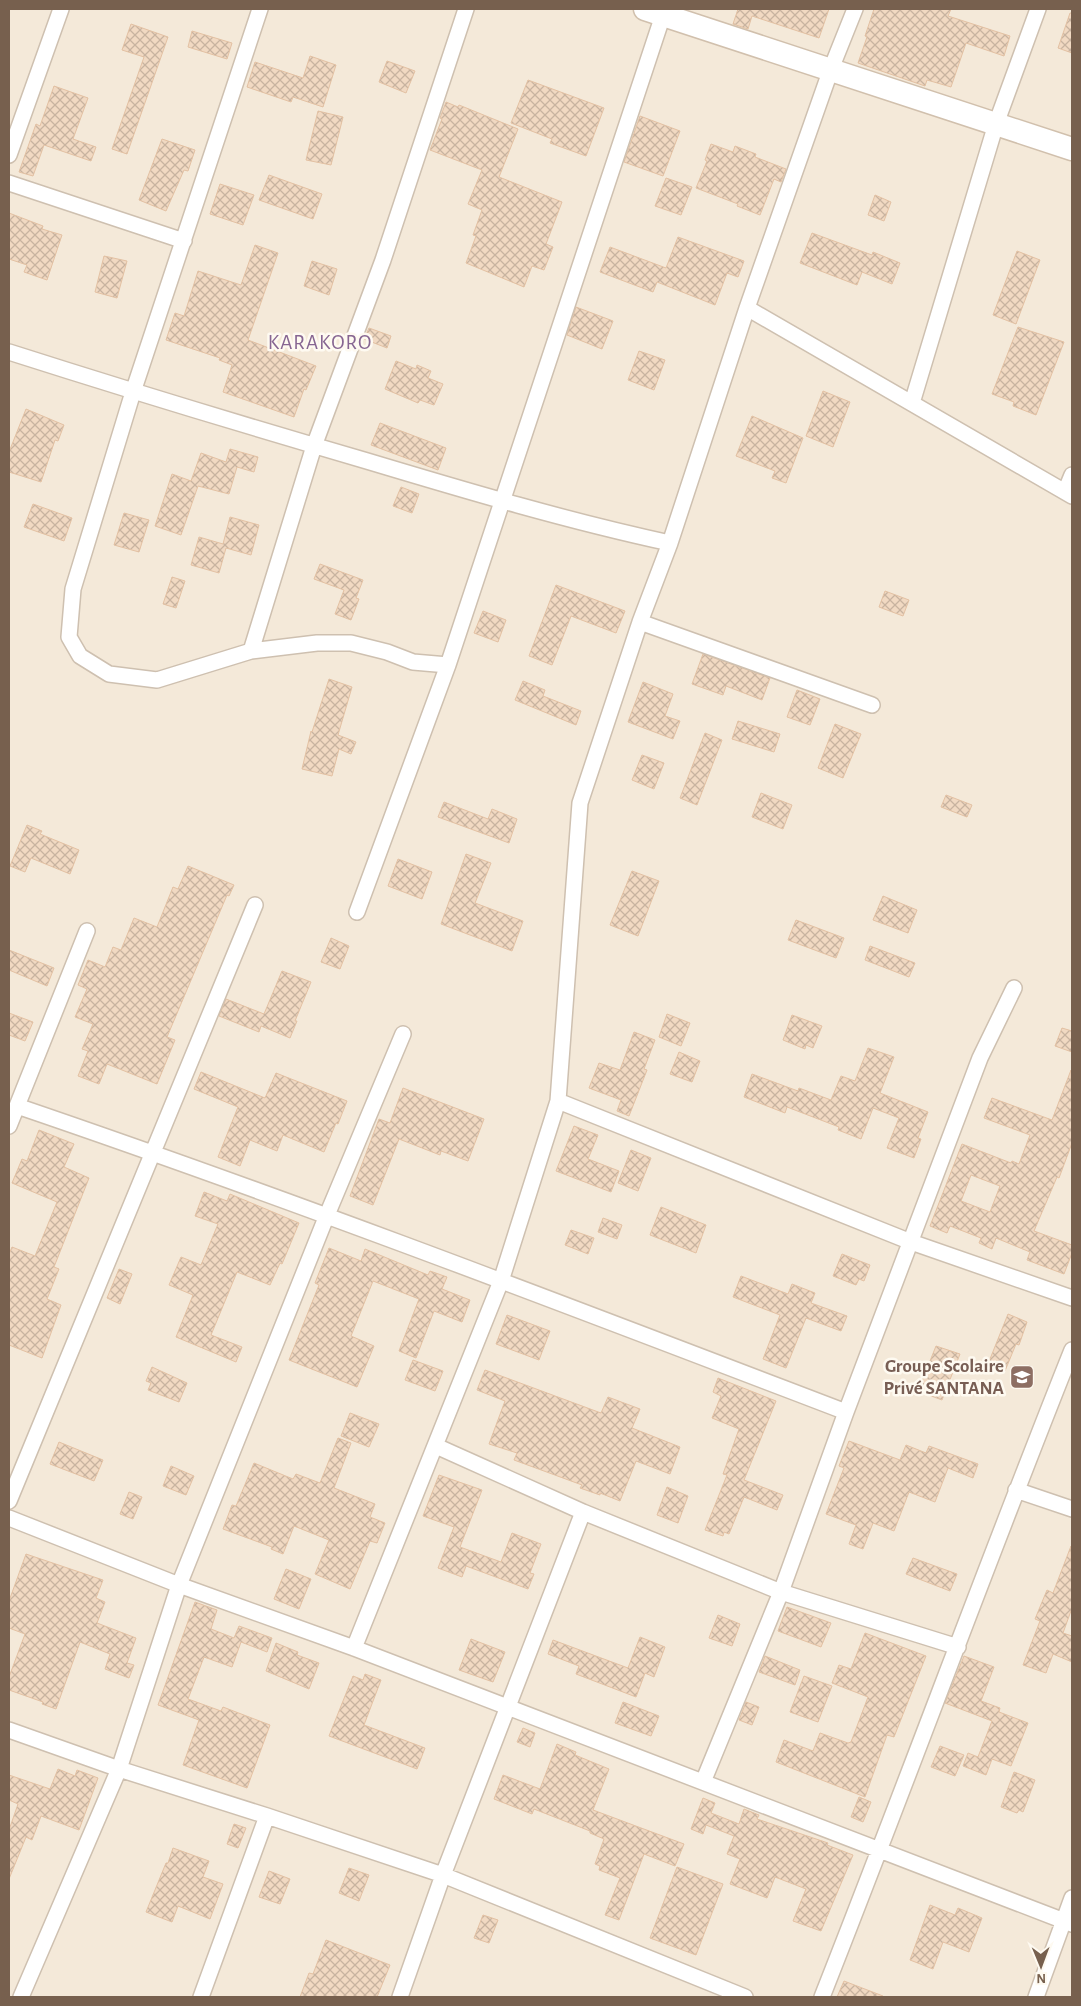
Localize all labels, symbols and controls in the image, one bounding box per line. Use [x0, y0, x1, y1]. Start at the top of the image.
district label: KARAKORO [268, 332, 372, 353]
place label: Groupe Scolaire Privé SANTANA [883, 1357, 1005, 1398]
school or university icon: Groupe Scolaire Privé SANTANA [1009, 1364, 1035, 1390]
north arrow [1016, 1941, 1066, 1991]
text: N [1036, 1971, 1046, 1985]

